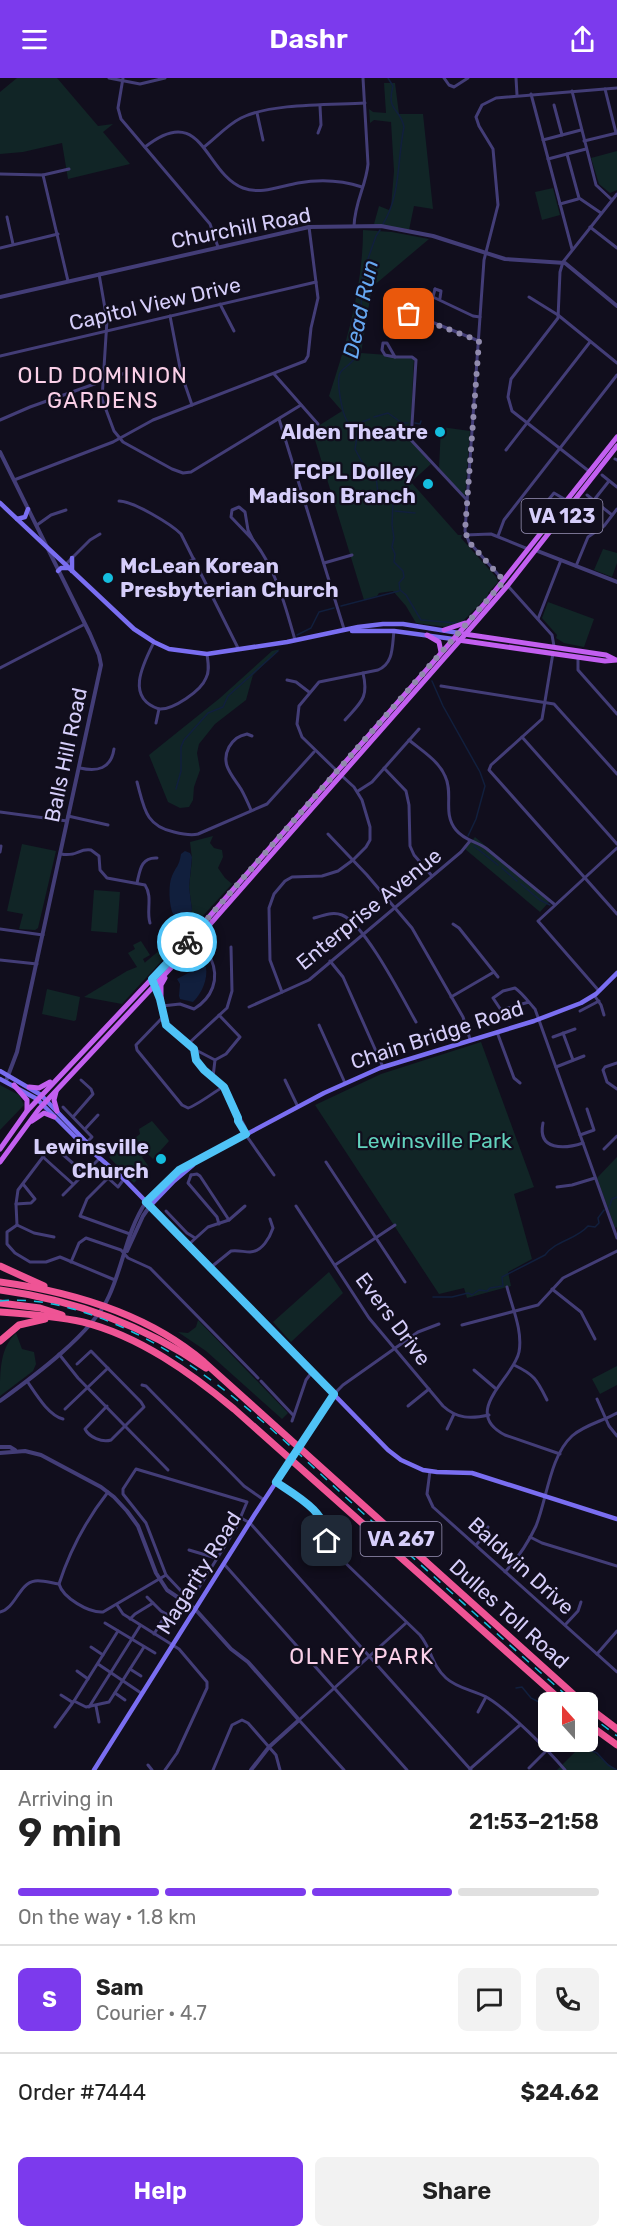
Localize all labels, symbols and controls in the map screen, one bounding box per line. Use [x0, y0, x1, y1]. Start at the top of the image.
icon: menu [18, 23, 51, 56]
text: Dashr [269, 23, 348, 55]
icon: share [566, 23, 599, 56]
street label: Churchill Road [169, 202, 313, 253]
water label: Dead Run [337, 257, 384, 361]
street label: Capitol View Drive [67, 272, 243, 335]
pin [383, 288, 434, 339]
icon: bag [392, 297, 425, 330]
district label: OLD DOMINION GARDENS [18, 362, 188, 414]
place label: Alden Theatre [281, 419, 428, 444]
marker: Alden Theatre [433, 425, 447, 439]
place label: FCPL Dolley Madison Branch [248, 459, 416, 508]
marker: FCPL Dolley Madison Branch [421, 477, 435, 491]
road number: VA 123 [522, 499, 602, 533]
place label: McLean Korean Presbyterian Church [120, 553, 339, 602]
marker: McLean Korean Presbyterian Church [101, 571, 115, 585]
street label: Balls Hill Road [39, 685, 92, 824]
street label: Enterprise Avenue [291, 842, 446, 975]
courier [157, 912, 217, 972]
icon: bike [171, 926, 204, 959]
street label: Chain Bridge Road [347, 995, 526, 1074]
park label: Lewinsville Park [356, 1128, 512, 1153]
place label: Lewinsville Church [33, 1134, 149, 1183]
marker: Lewinsville Church [154, 1152, 168, 1166]
street label: Evers Drive [350, 1267, 436, 1370]
street label: Magarity Road [151, 1507, 246, 1639]
street label: Baldwin Drive [463, 1512, 579, 1620]
pin [301, 1515, 352, 1566]
road number: VA 267 [360, 1522, 442, 1556]
icon: home [310, 1524, 343, 1557]
street label: Dulles Toll Road [445, 1554, 574, 1674]
district label: OLNEY PARK [289, 1643, 435, 1670]
north arrow [538, 1692, 598, 1752]
map controls [538, 1692, 598, 1752]
text: Arriving in [18, 1787, 113, 1811]
text: 21:53–21:58 [469, 1808, 599, 1835]
text: 9 min [18, 1810, 122, 1856]
text: On the way · 1.8 km [18, 1905, 196, 1929]
button: chat [458, 1968, 521, 2031]
button: phone [536, 1968, 599, 2031]
text: Sam [96, 1974, 144, 2001]
text: S [42, 1986, 57, 2013]
text: Courier · 4.7 [96, 2001, 207, 2025]
text: Order #7444 [18, 2079, 146, 2106]
text: $24.62 [520, 2079, 599, 2106]
button: Help [18, 2157, 303, 2226]
button: Share [315, 2157, 599, 2226]

